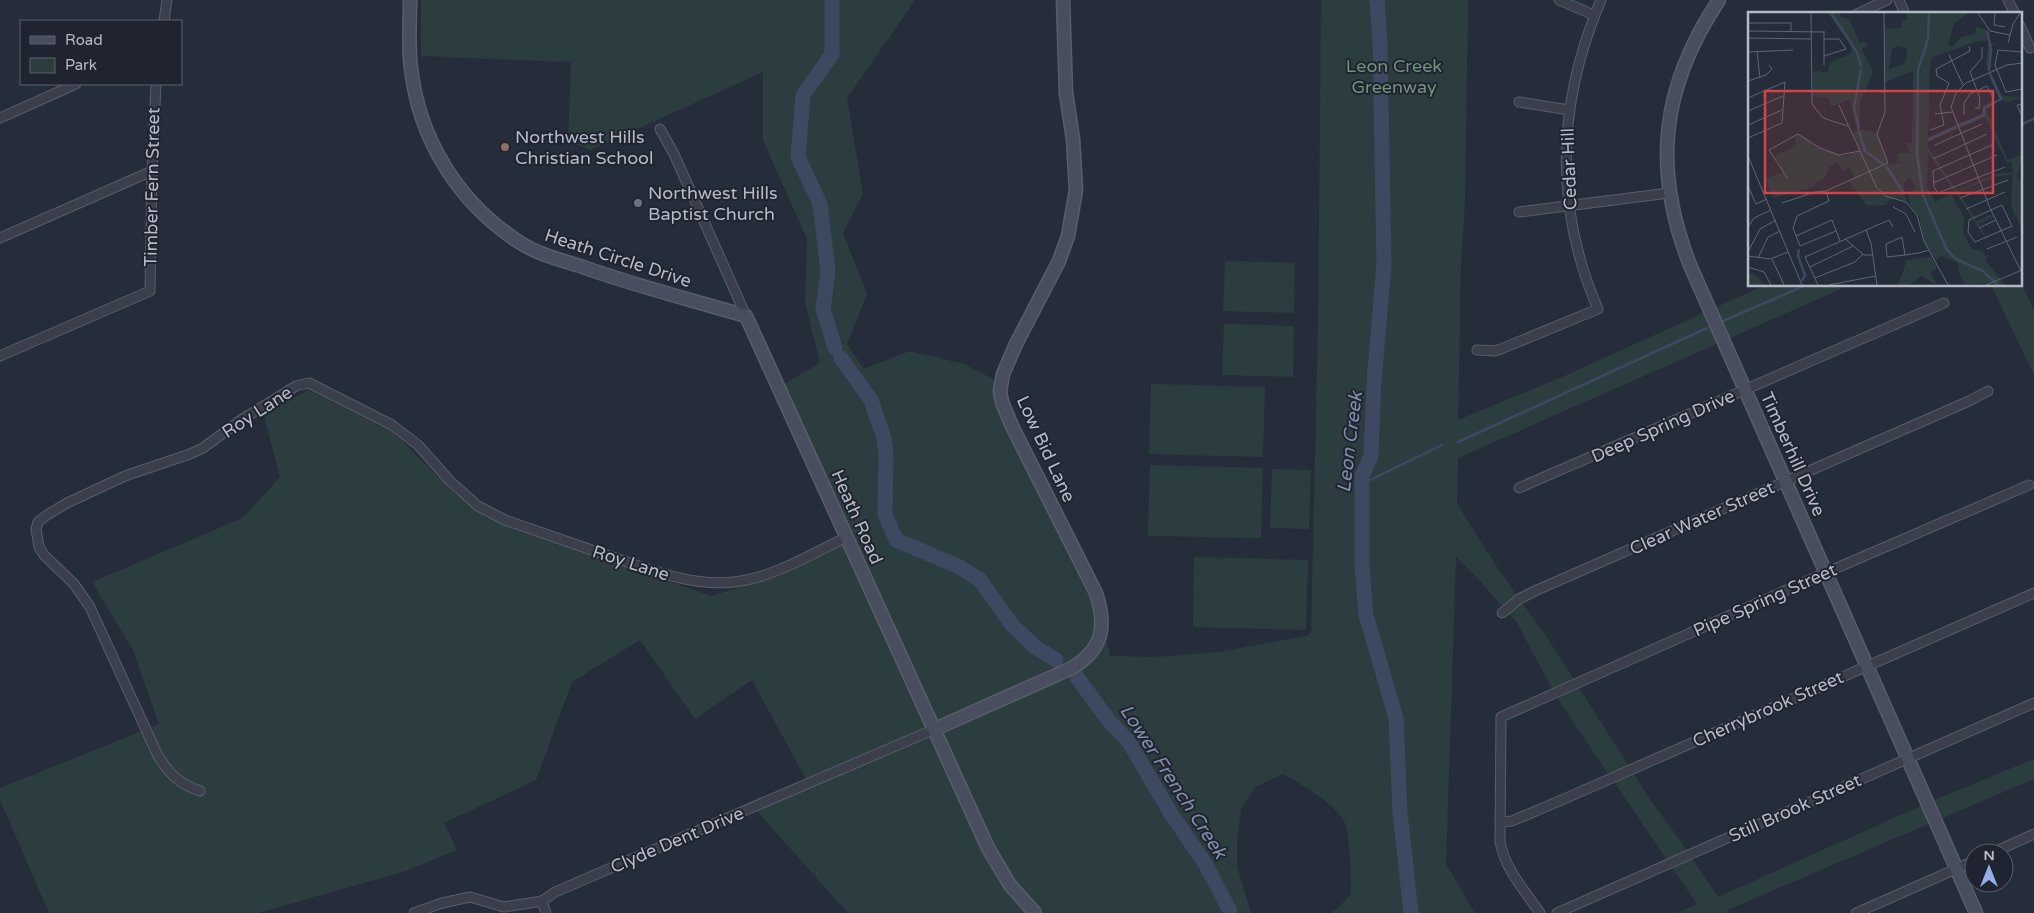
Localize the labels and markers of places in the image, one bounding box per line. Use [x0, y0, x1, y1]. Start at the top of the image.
place label: Northwest Hills Christian School [515, 126, 654, 169]
marker: Northwest Hills Christian School [499, 141, 511, 153]
place label: Northwest Hills Baptist Church [648, 182, 778, 225]
marker: Northwest Hills Baptist Church [632, 197, 644, 209]

